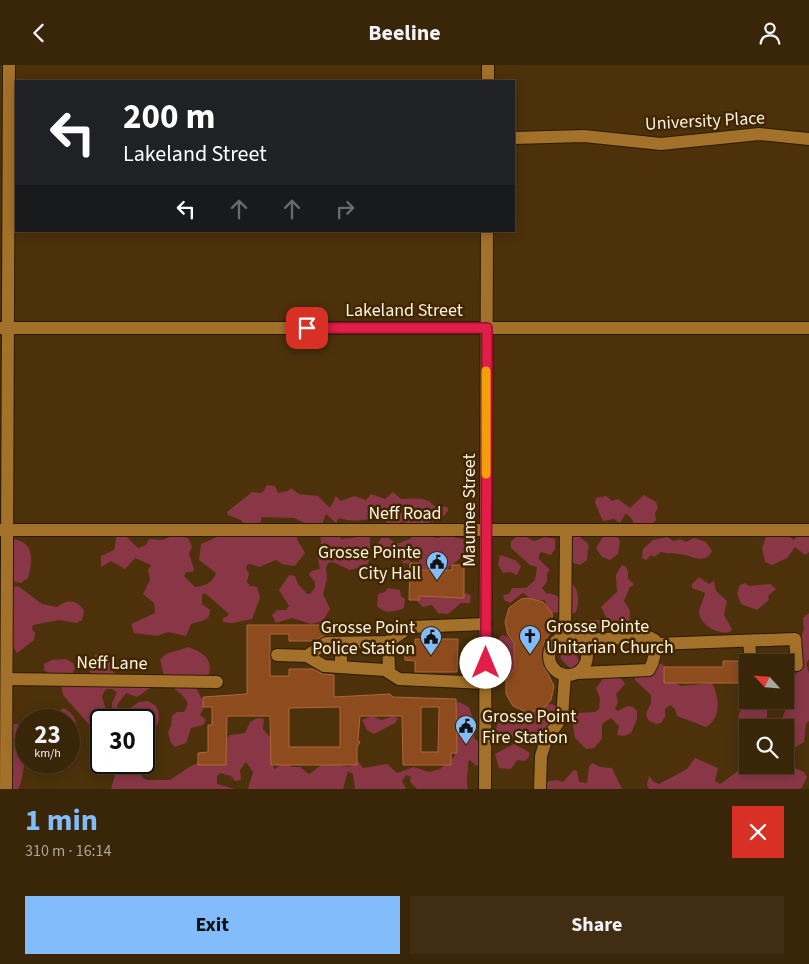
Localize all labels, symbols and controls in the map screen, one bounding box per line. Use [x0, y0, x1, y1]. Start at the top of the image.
text: Beeline [368, 17, 441, 49]
icon: back [25, 19, 53, 47]
icon: person [756, 19, 784, 47]
text: 200 m [123, 92, 215, 142]
icon: left [40, 100, 105, 165]
street label: University Place [644, 105, 766, 137]
text: Lakeland Street [123, 138, 267, 170]
icon: left [172, 195, 200, 223]
icon: ahead [225, 195, 253, 223]
icon: ahead [278, 195, 306, 223]
icon: right [331, 195, 359, 223]
street label: Lakeland Street [345, 298, 463, 323]
pin [286, 307, 328, 349]
icon: arrive [293, 314, 321, 342]
street label: Maumee Street [457, 453, 482, 567]
street label: Neff Road [368, 501, 442, 526]
place label: Grosse Pointe City Hall [318, 540, 421, 586]
public building icon: Grosse Pointe City Hall [425, 550, 449, 581]
place label: Grosse Pointe Unitarian Church [546, 614, 674, 660]
place label: Grosse Point Police Station [312, 615, 415, 661]
church icon: Grosse Pointe Unitarian Church [518, 624, 542, 655]
public building icon: Grosse Point Police Station [419, 625, 443, 656]
position arrow [459, 636, 511, 688]
street label: Neff Lane [76, 650, 148, 676]
north arrow [739, 654, 794, 709]
map controls [739, 654, 794, 774]
place label: Grosse Point Fire Station [482, 704, 576, 750]
speed limit sign: 30 [90, 709, 155, 774]
public building icon: Grosse Point Fire Station [454, 714, 478, 745]
text: 23 [34, 717, 61, 753]
button: search [739, 719, 794, 774]
text: km/h [34, 745, 61, 762]
text: 1 min [25, 799, 98, 842]
button: close [732, 806, 784, 858]
text: 310 m · 16:14 [25, 840, 112, 862]
button: Exit [25, 896, 400, 954]
button: Share [410, 896, 784, 954]

